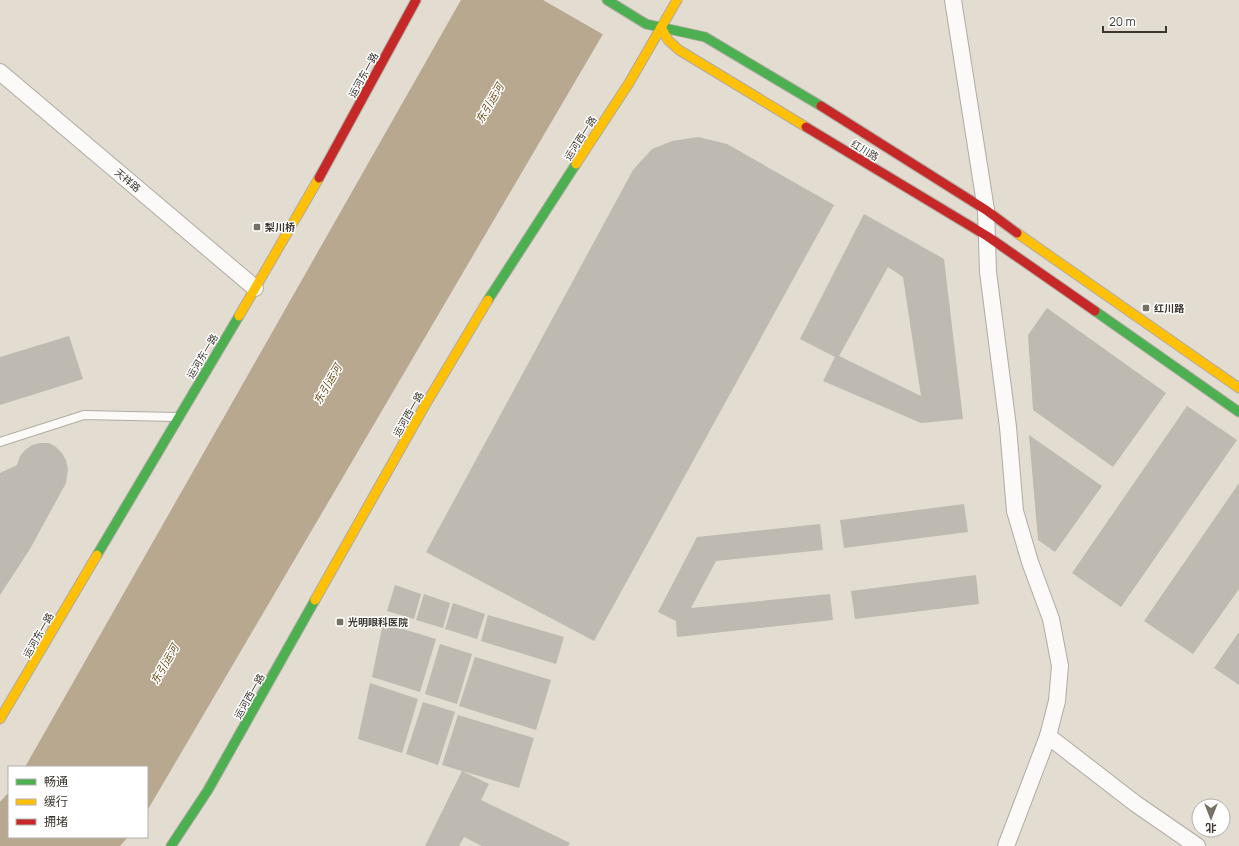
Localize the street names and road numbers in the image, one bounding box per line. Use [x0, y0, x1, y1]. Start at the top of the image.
street label: 运河东一路 [345, 50, 381, 100]
street label: 运河西一路 [561, 113, 599, 163]
street label: 红川路 [849, 136, 881, 164]
street label: 天祥路 [112, 165, 144, 195]
street label: 运河东一路 [183, 331, 221, 381]
street label: 运河西一路 [389, 389, 427, 439]
street label: 运河东一路 [19, 610, 57, 660]
street label: 运河西一路 [230, 671, 268, 721]

